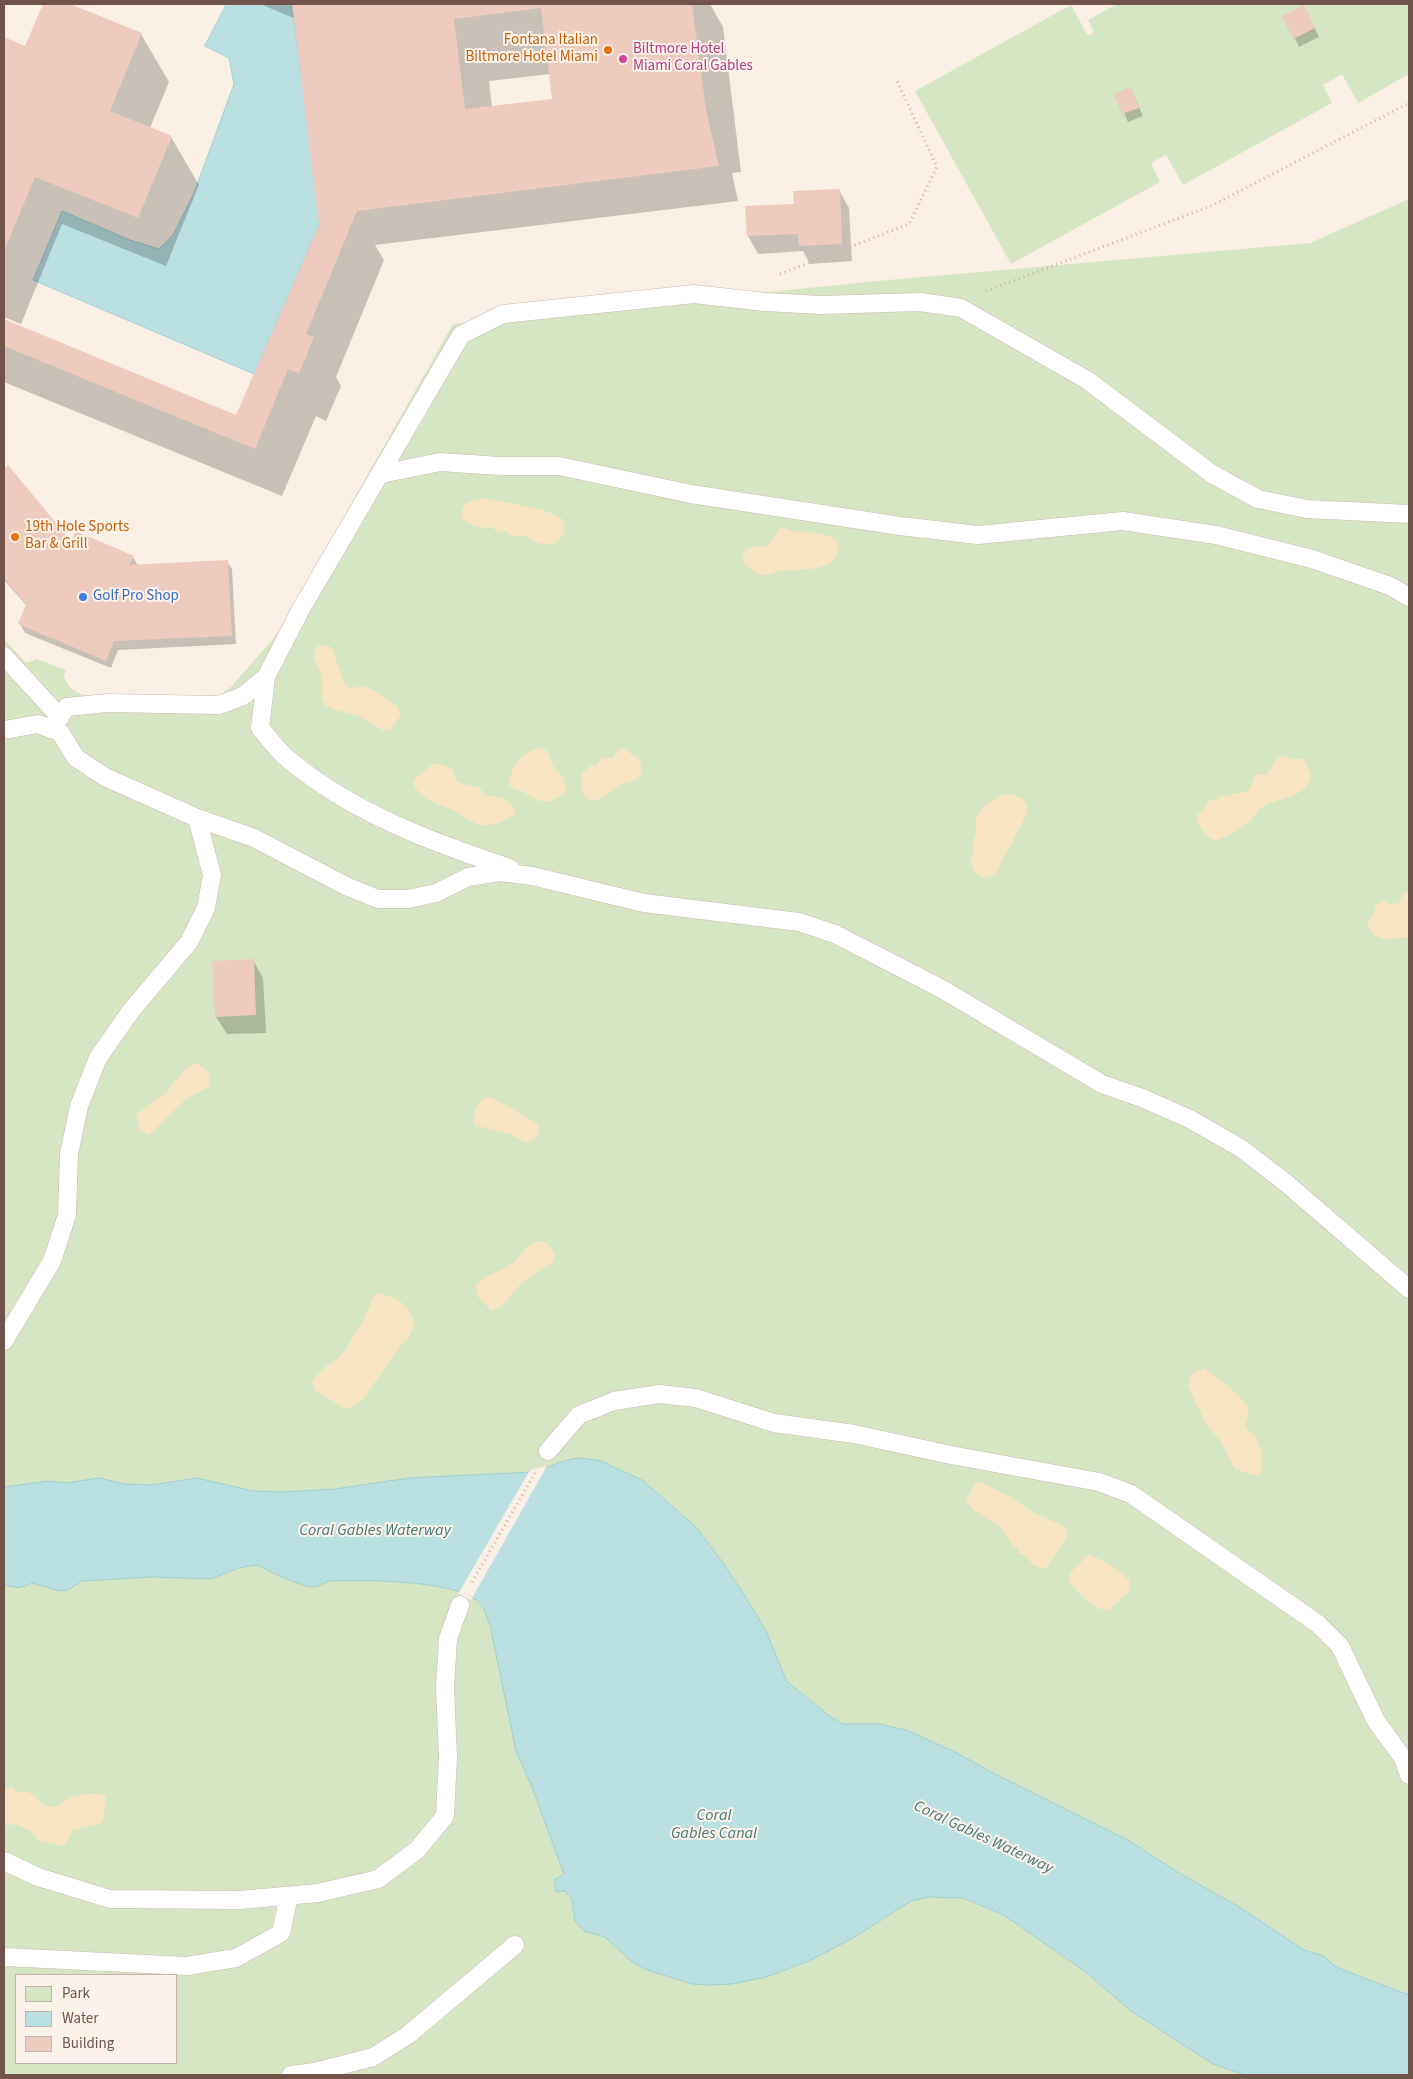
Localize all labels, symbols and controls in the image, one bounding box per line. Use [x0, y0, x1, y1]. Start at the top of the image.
place label: Fontana Italian Biltmore Hotel Miami [465, 32, 598, 67]
place label: Biltmore Hotel Miami Coral Gables [633, 41, 753, 76]
marker: Fontana Italian Biltmore Hotel Miami [602, 44, 614, 56]
marker: Biltmore Hotel Miami Coral Gables [617, 53, 629, 65]
place label: 19th Hole Sports Bar & Grill [25, 519, 129, 554]
marker: 19th Hole Sports Bar & Grill [9, 531, 21, 543]
place label: Golf Pro Shop [93, 588, 179, 606]
marker: Golf Pro Shop [77, 591, 89, 603]
water label: Coral Gables Waterway [299, 1521, 451, 1541]
water label: Coral Gables Waterway [910, 1797, 1056, 1879]
water label: Coral Gables Canal [671, 1806, 757, 1844]
legend [15, 1974, 178, 2064]
text: Park [62, 1983, 90, 2004]
text: Water [62, 2008, 98, 2029]
text: Building [62, 2033, 114, 2054]

